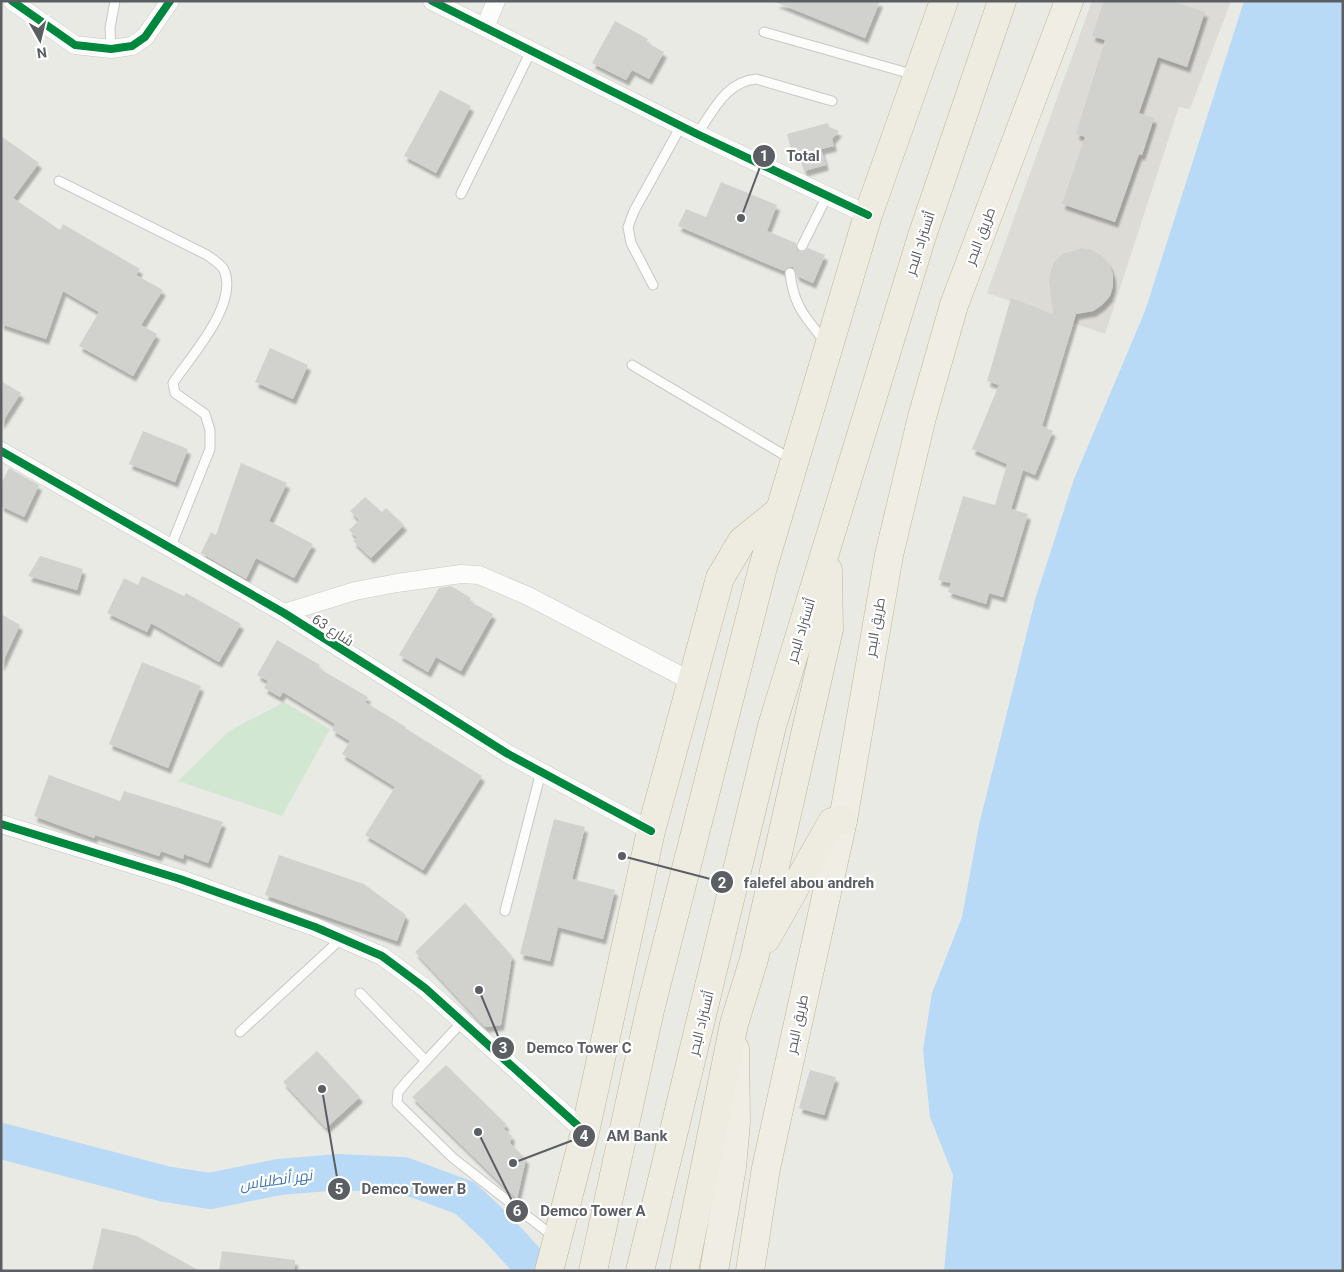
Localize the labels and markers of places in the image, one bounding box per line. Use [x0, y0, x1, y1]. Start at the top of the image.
callout: Total [751, 141, 830, 171]
callout: falefel abou andreh [709, 867, 885, 897]
callout: Demco Tower C [491, 1033, 641, 1063]
callout: AM Bank [572, 1121, 677, 1151]
callout: Demco Tower B [326, 1174, 476, 1204]
callout: Demco Tower A [505, 1196, 655, 1226]

